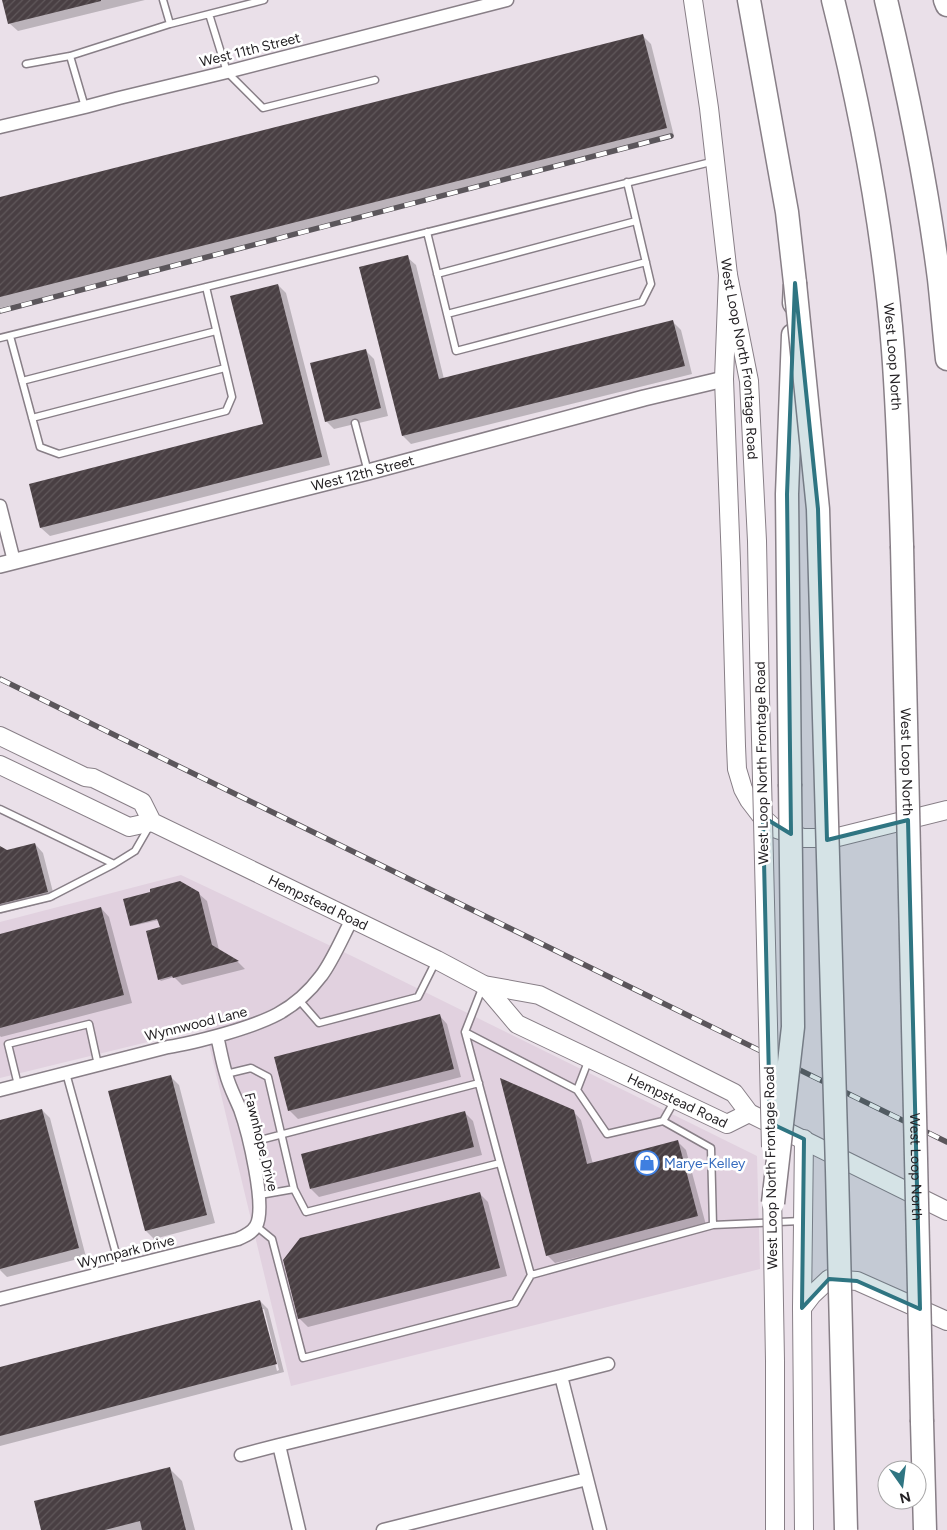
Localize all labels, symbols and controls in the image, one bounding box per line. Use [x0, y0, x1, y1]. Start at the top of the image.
street label: West 11th Street [198, 29, 302, 71]
street label: West Loop North Frontage Road [718, 257, 761, 460]
street label: West Loop North [880, 302, 905, 411]
street label: West 12th Street [309, 452, 416, 495]
street label: West Loop North Frontage Road [752, 661, 772, 865]
street label: West Loop North [897, 708, 917, 816]
street label: Hempstead Road [265, 871, 371, 934]
street label: Wynnwood Lane [143, 1003, 249, 1045]
street label: West Loop North Frontage Road [761, 1066, 781, 1270]
street label: Hempstead Road [625, 1069, 730, 1132]
street label: Fawnhope Drive [241, 1091, 282, 1193]
street label: West Loop North [906, 1113, 926, 1221]
shop icon: Marye-Kelley [634, 1150, 660, 1176]
place label: Marye-Kelley [664, 1155, 746, 1172]
street label: Wynnpark Drive [76, 1232, 177, 1272]
north arrow [877, 1460, 927, 1510]
text: N [898, 1488, 912, 1507]

